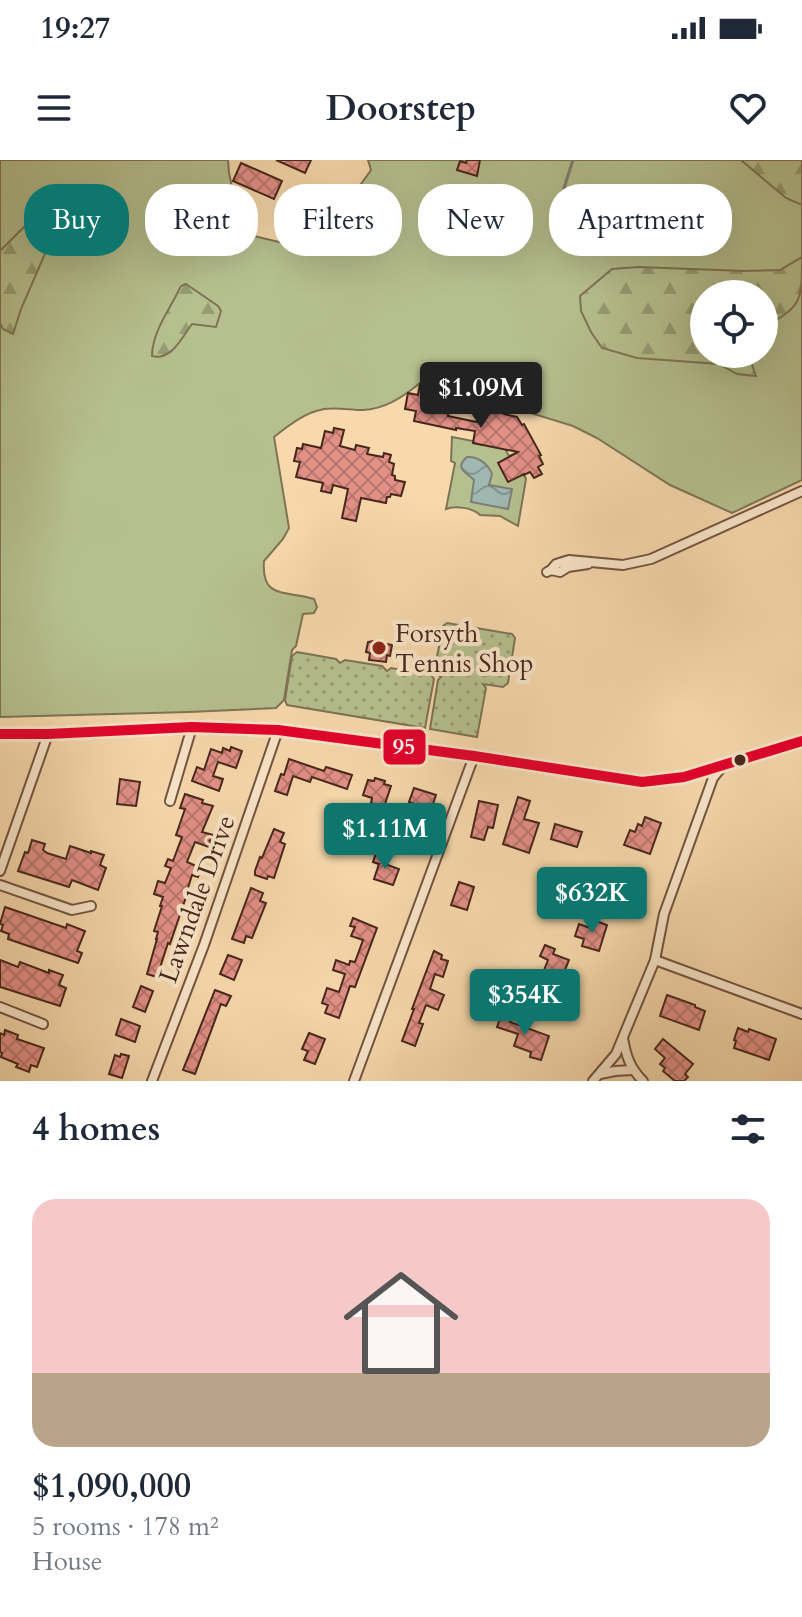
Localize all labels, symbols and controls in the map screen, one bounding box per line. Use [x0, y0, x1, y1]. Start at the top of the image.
text: 19:27 [40, 8, 110, 49]
text: Doorstep [326, 84, 476, 133]
icon: menu [32, 86, 76, 130]
icon: heart [726, 86, 770, 130]
chip: Buy [24, 184, 129, 256]
chip: Rent [145, 184, 258, 256]
chip: Filters [274, 184, 402, 256]
chip: New [418, 184, 533, 256]
chip: Apartment [549, 184, 732, 256]
map controls [690, 280, 778, 368]
button: locate [690, 280, 778, 368]
pin: $1.09M [416, 362, 546, 430]
text: $1.09M [438, 370, 524, 405]
place label: Forsyth Tennis Shop [395, 616, 534, 681]
marker: Forsyth Tennis Shop [370, 639, 388, 657]
line badge: 95 [382, 728, 427, 766]
text: 95 [393, 732, 415, 762]
unlabelled marker [732, 752, 748, 768]
pin: $1.11M [320, 803, 450, 871]
street label: Lawndale Drive [150, 810, 244, 988]
text: $1.11M [342, 811, 428, 846]
pin: $632K [536, 867, 648, 935]
text: $632K [555, 875, 629, 910]
pin: $354K [469, 969, 581, 1037]
text: $354K [488, 977, 562, 1012]
text: 4 homes [32, 1106, 160, 1152]
icon: filters [726, 1107, 770, 1151]
icon: home [329, 1251, 473, 1395]
text: $1,090,000 [32, 1463, 191, 1509]
text: 5 rooms · 178 m² [32, 1509, 219, 1544]
text: House [32, 1544, 103, 1579]

